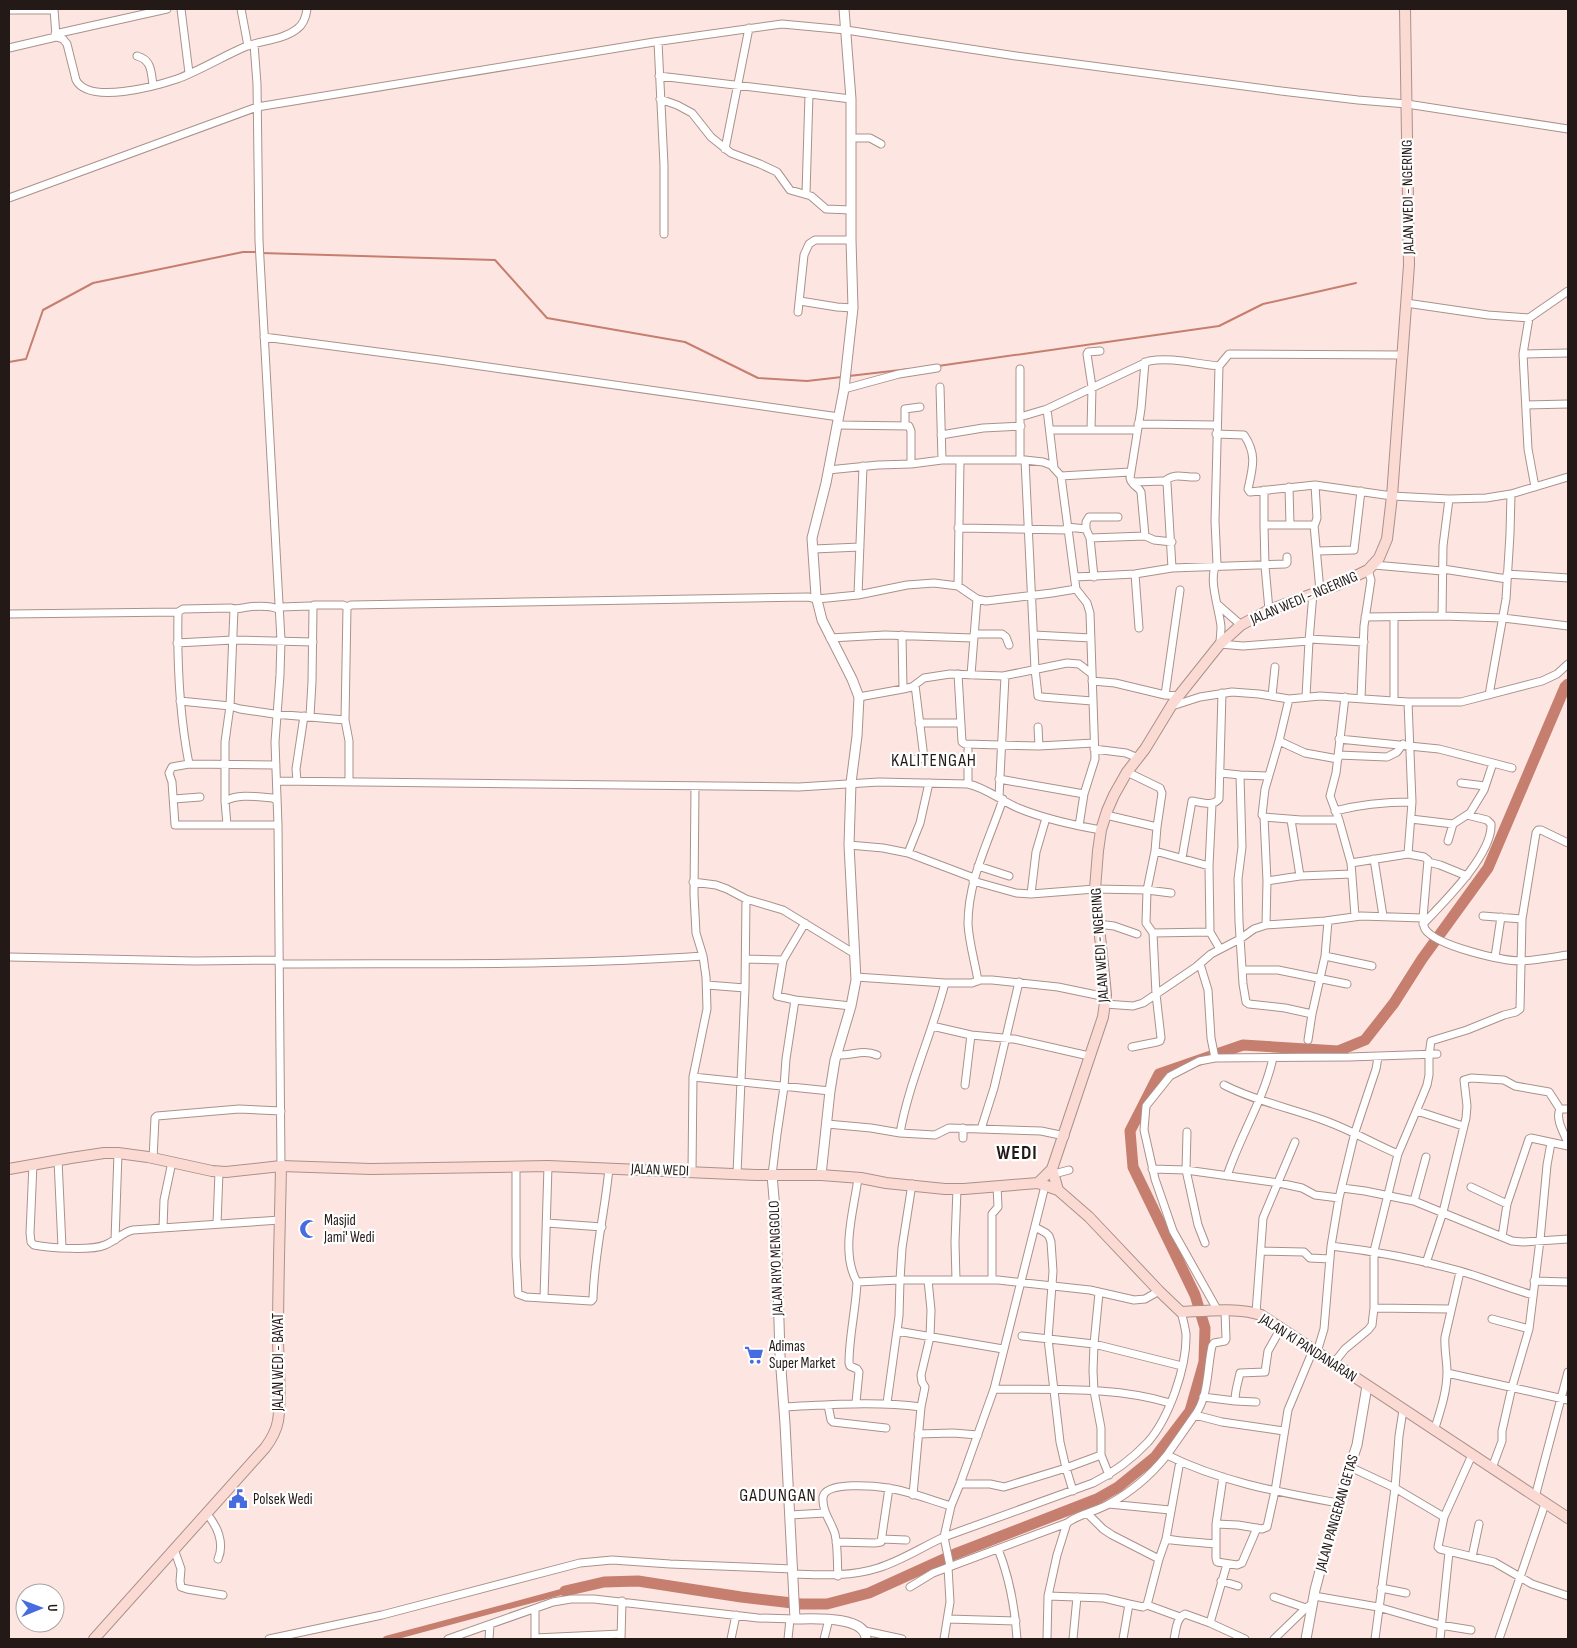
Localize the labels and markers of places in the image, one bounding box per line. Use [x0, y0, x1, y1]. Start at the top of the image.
place label: Masjid Jami' Wedi [323, 1211, 375, 1247]
mosque icon: Masjid Jami' Wedi [298, 1218, 320, 1240]
place label: Adimas Super Market [768, 1337, 836, 1373]
supermarket icon: Adimas Super Market [743, 1344, 765, 1366]
public building icon: Polsek Wedi [227, 1488, 249, 1510]
place label: Polsek Wedi [253, 1490, 313, 1509]

